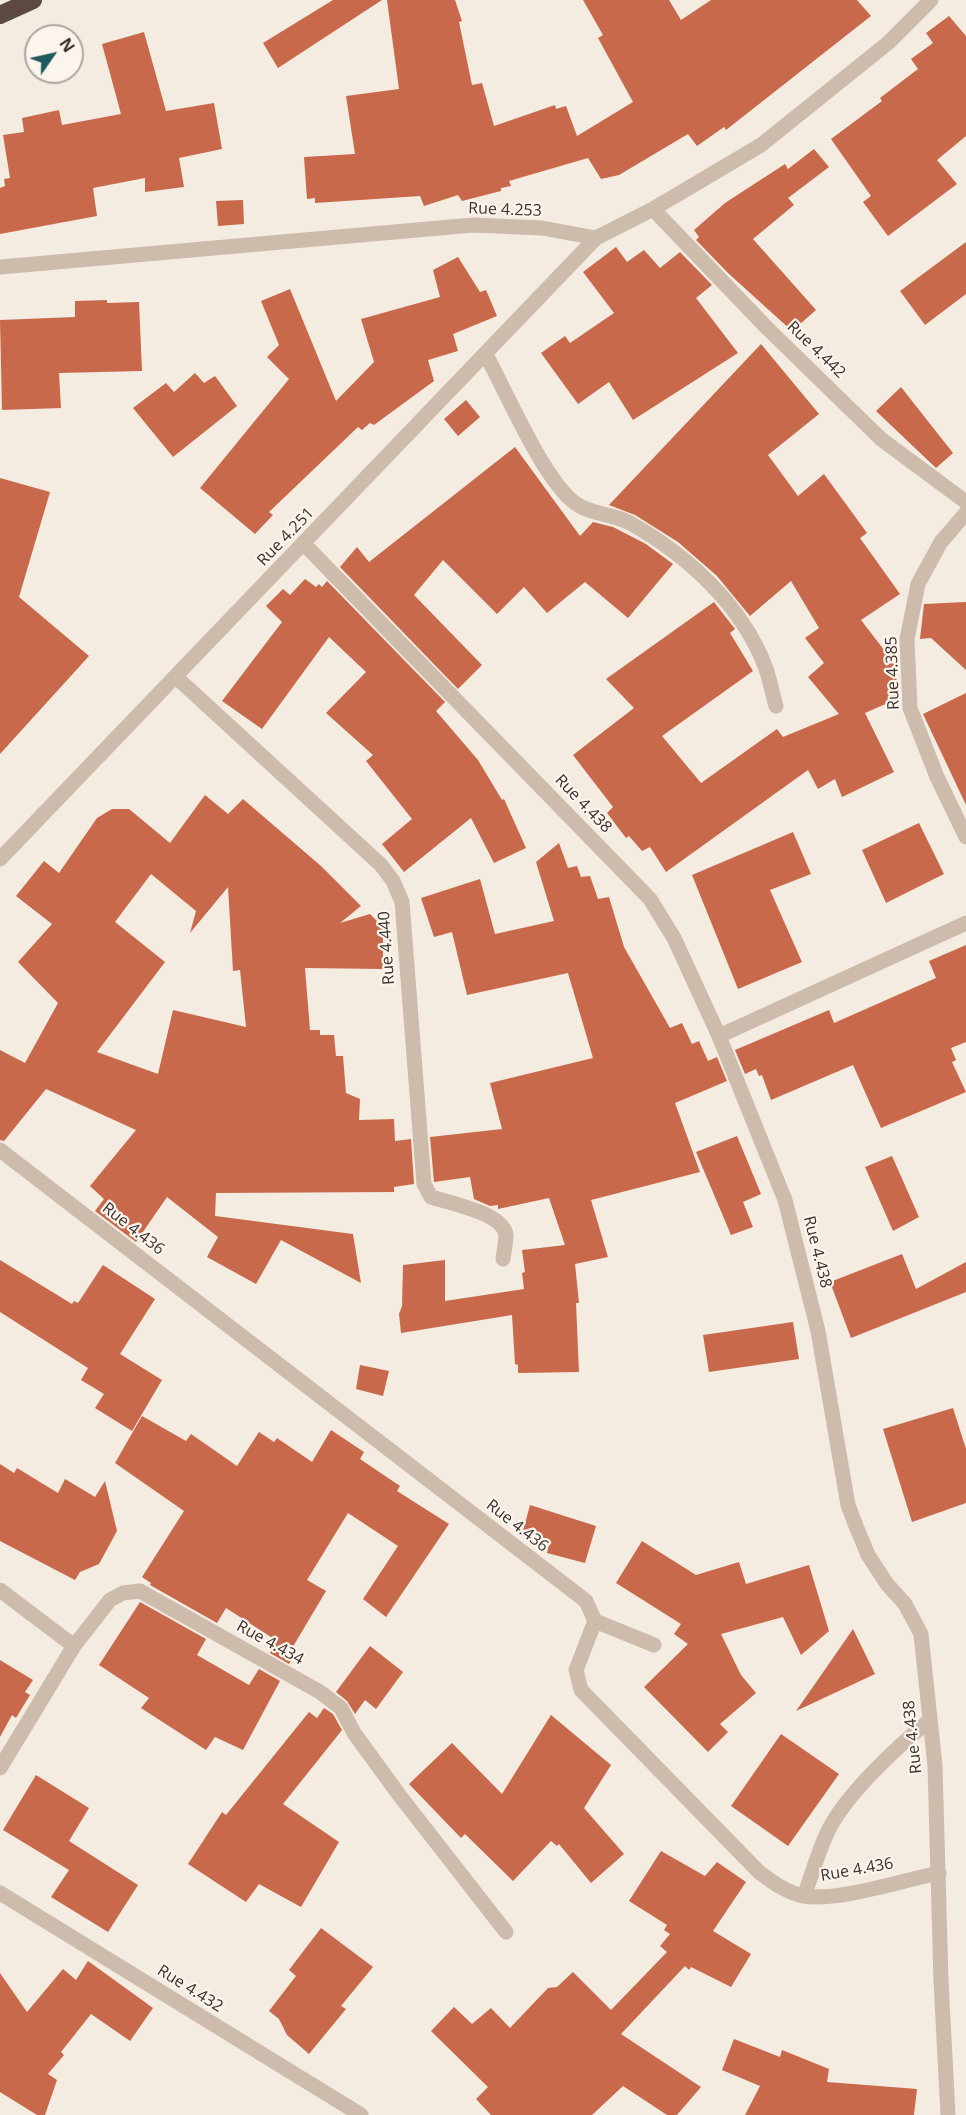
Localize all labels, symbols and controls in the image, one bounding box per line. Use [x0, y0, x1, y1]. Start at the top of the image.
north arrow [24, 24, 84, 84]
text: N [55, 34, 80, 57]
street label: Rue 4.253 [468, 199, 542, 221]
street label: Rue 4.442 [783, 318, 849, 382]
street label: Rue 4.251 [254, 504, 318, 570]
street label: Rue 4.385 [882, 636, 904, 710]
street label: Rue 4.438 [551, 771, 615, 837]
street label: Rue 4.440 [375, 911, 399, 985]
street label: Rue 4.436 [98, 1199, 168, 1259]
street label: Rue 4.438 [799, 1214, 835, 1290]
street label: Rue 4.436 [482, 1496, 552, 1556]
street label: Rue 4.434 [233, 1617, 307, 1669]
street label: Rue 4.438 [900, 1699, 926, 1775]
street label: Rue 4.436 [819, 1854, 895, 1886]
street label: Rue 4.432 [154, 1961, 226, 2017]

